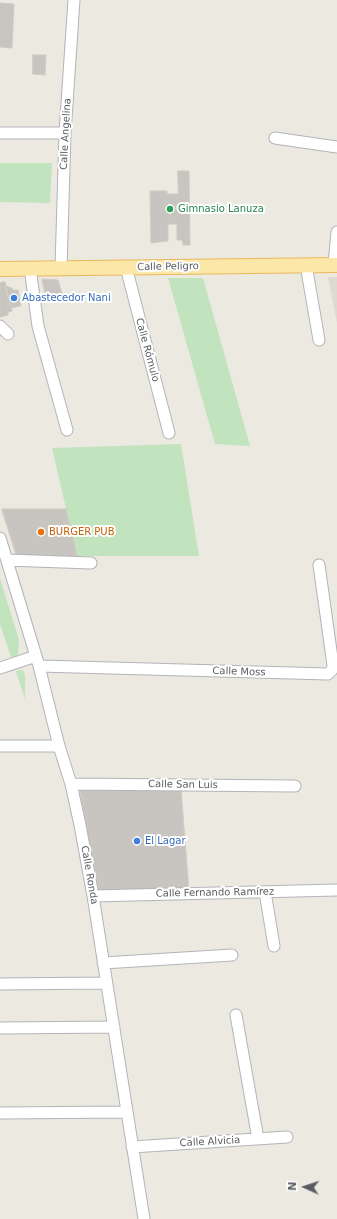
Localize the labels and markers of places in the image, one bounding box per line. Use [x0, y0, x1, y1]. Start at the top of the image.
place label: Gimnasio Lanuza [178, 203, 264, 215]
marker: Gimnasio Lanuza [165, 204, 175, 214]
place label: Abastecedor Nani [22, 292, 111, 304]
marker: Abastecedor Nani [9, 293, 19, 303]
place label: BURGER PUB [49, 526, 115, 538]
marker: BURGER PUB [36, 527, 46, 537]
place label: El Lagar [145, 835, 186, 847]
marker: El Lagar [132, 836, 142, 846]

